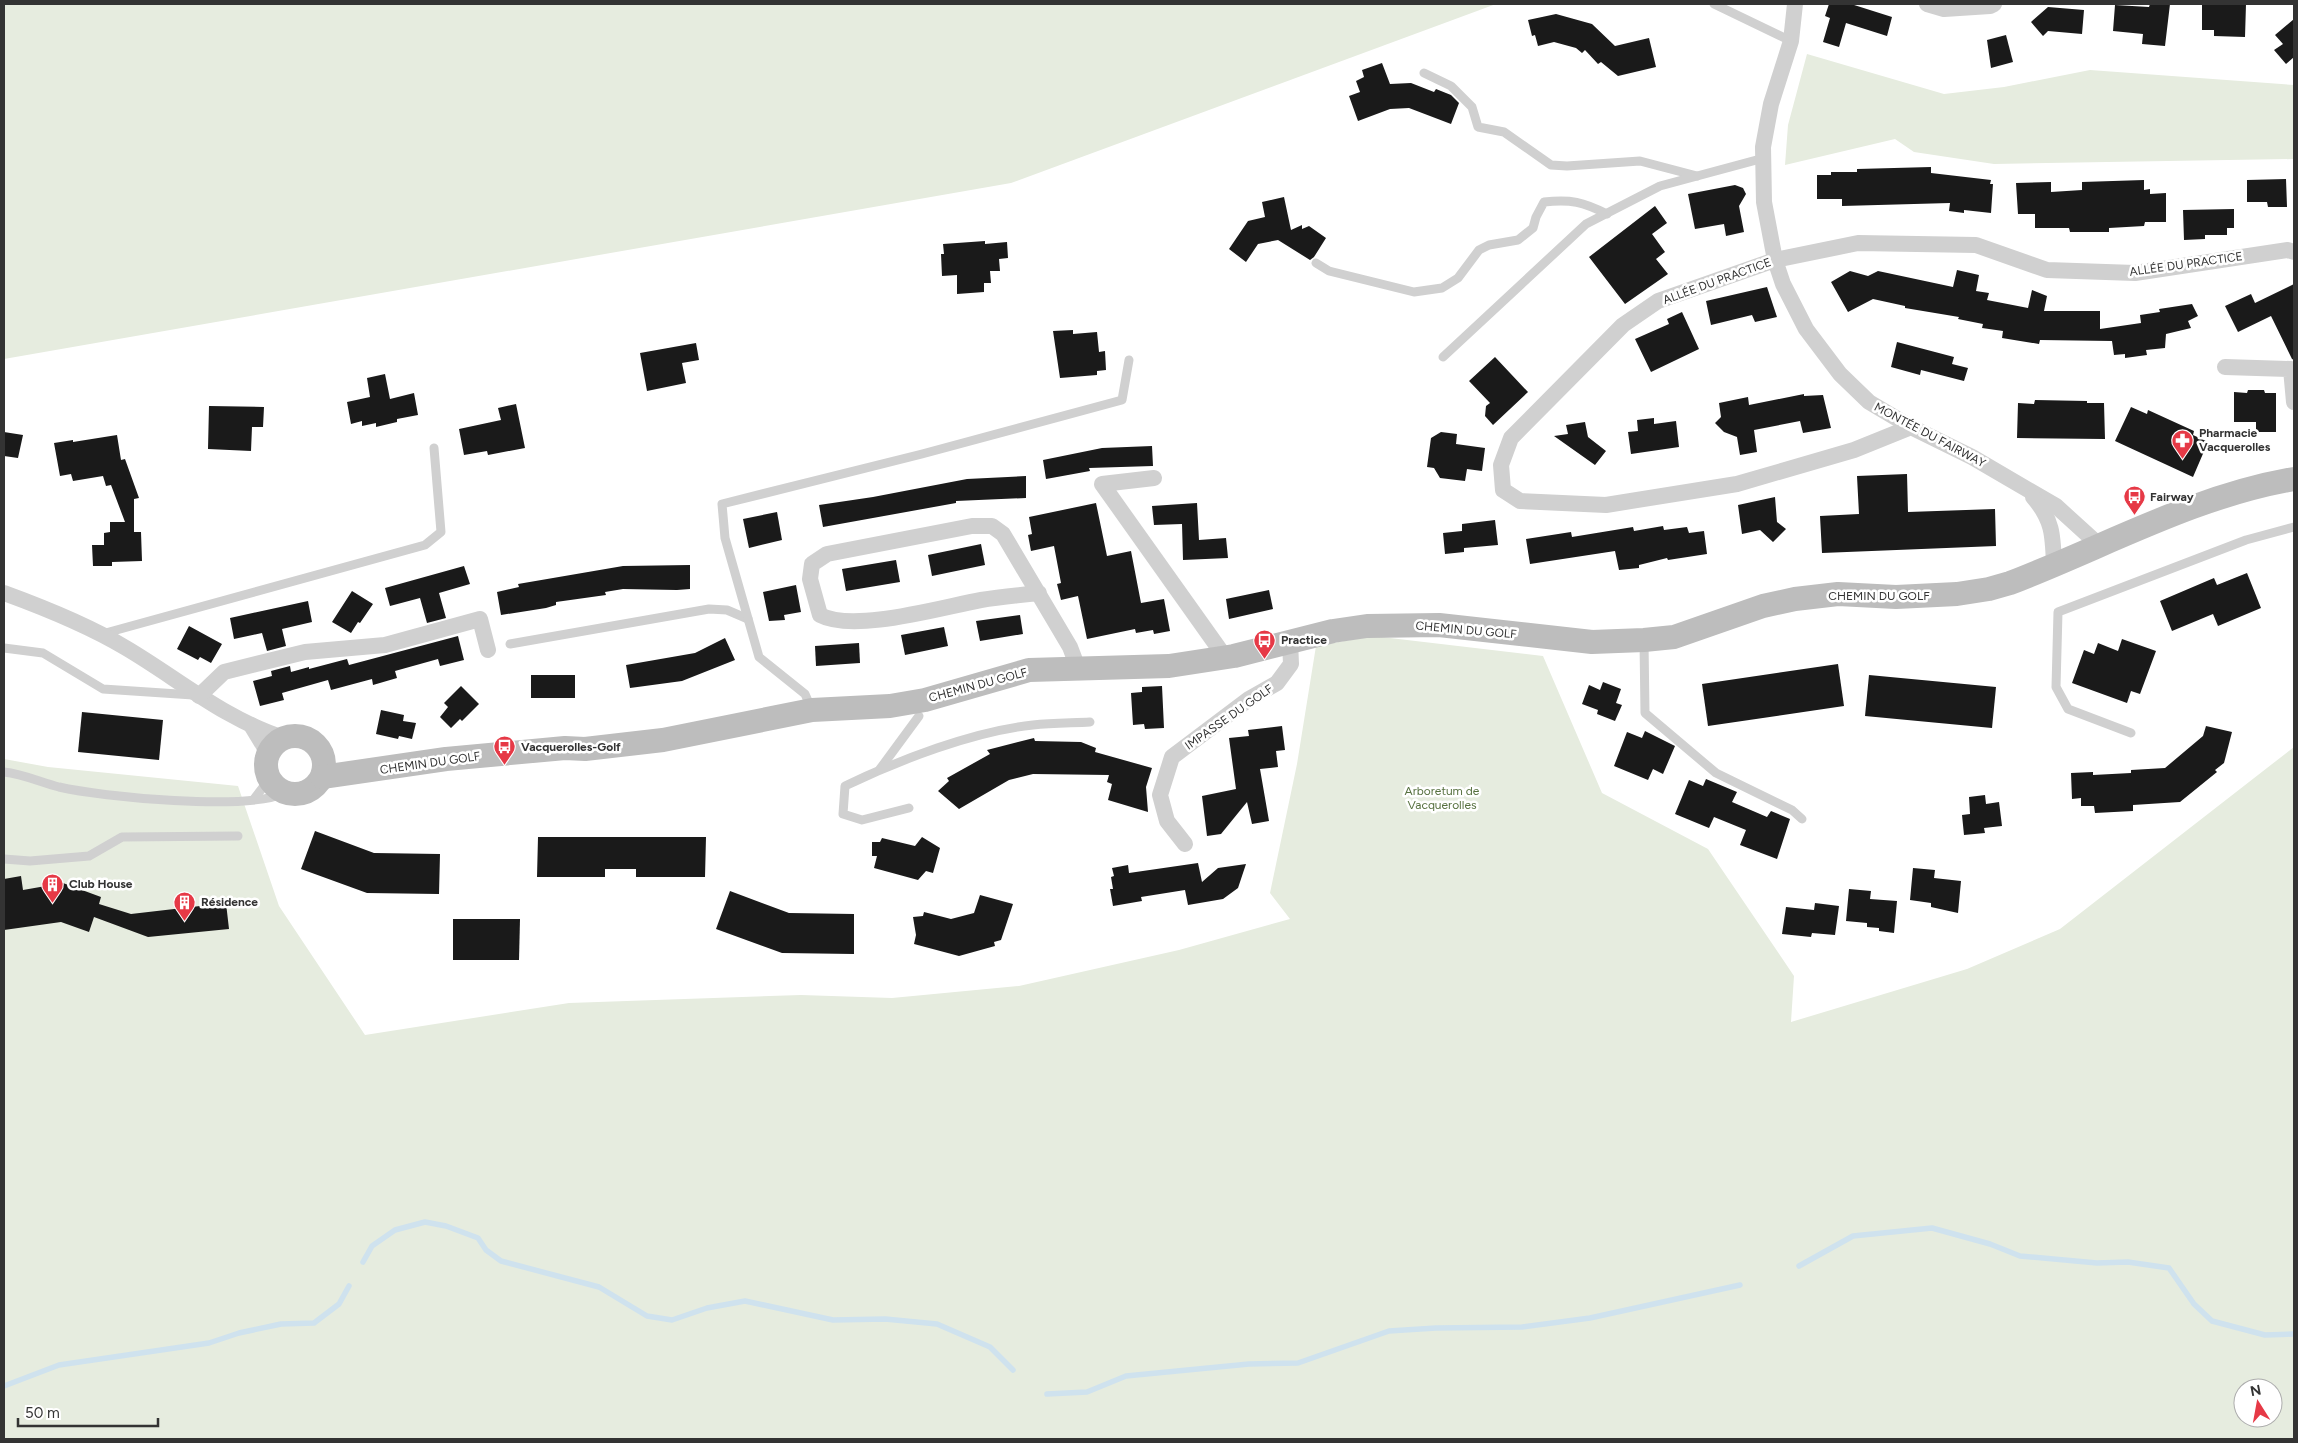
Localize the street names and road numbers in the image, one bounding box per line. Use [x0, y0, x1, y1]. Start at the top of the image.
street label: ALLÉE DU PRACTICE [2129, 249, 2243, 279]
street label: ALLÉE DU PRACTICE [1661, 255, 1773, 307]
street label: MONTÉE DU FAIRWAY [1872, 400, 1989, 471]
street label: CHEMIN DU GOLF [1828, 589, 1930, 603]
street label: CHEMIN DU GOLF [1415, 619, 1518, 641]
street label: CHEMIN DU GOLF [927, 665, 1029, 705]
street label: IMPASSE DU GOLF [1182, 681, 1276, 753]
street label: CHEMIN DU GOLF [379, 749, 482, 777]

